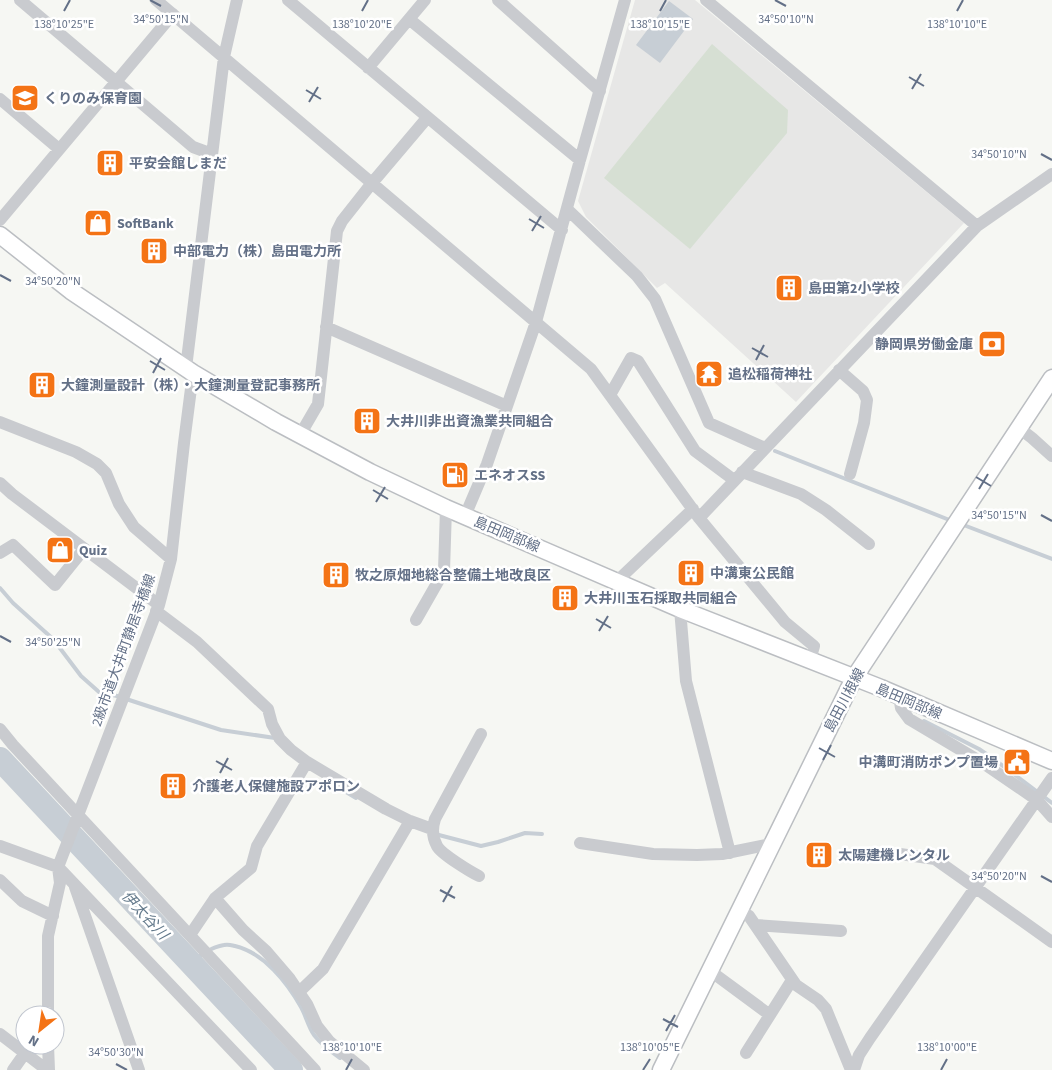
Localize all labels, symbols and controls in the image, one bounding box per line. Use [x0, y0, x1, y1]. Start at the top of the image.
text: 34°50'15"N [133, 11, 189, 28]
text: 34°50'10"N [758, 11, 814, 28]
text: 138°10'25"E [34, 16, 94, 33]
text: 138°10'20"E [332, 16, 392, 33]
text: 138°10'15"E [630, 16, 690, 33]
text: 138°10'10"E [927, 16, 987, 33]
school or university icon: くりのみ保育園 [10, 83, 40, 113]
place label: くりのみ保育園 [44, 89, 142, 109]
text: 34°50'10"N [971, 146, 1027, 163]
building icon: 平安会館しまだ [95, 148, 125, 178]
place label: 平安会館しまだ [129, 154, 227, 174]
shop icon: SoftBank [83, 208, 113, 238]
place label: SoftBank [117, 214, 174, 234]
building icon: 中部電力（株）島田電力所 [139, 236, 169, 266]
place label: 中部電力（株）島田電力所 [173, 242, 341, 262]
text: 34°50'20"N [25, 273, 81, 290]
building icon: 島田第2小学校 [774, 273, 804, 303]
place label: 島田第2小学校 [808, 279, 899, 299]
bank icon: 静岡県労働金庫 [977, 329, 1007, 359]
place label: 静岡県労働金庫 [875, 335, 973, 355]
temple icon: 追松稲荷神社 [694, 359, 724, 389]
place label: 追松稲荷神社 [728, 365, 812, 385]
building icon: 大鐘測量設計（株）・大鐘測量登記事務所 [27, 370, 57, 400]
place label: 大鐘測量設計（株）・大鐘測量登記事務所 [61, 376, 320, 396]
building icon: 大井川非出資漁業共同組合 [352, 406, 382, 436]
place label: 大井川非出資漁業共同組合 [386, 412, 554, 432]
fuel station icon: エネオスSS [440, 460, 470, 490]
place label: エネオスSS [474, 466, 546, 486]
text: 34°50'15"N [971, 507, 1027, 524]
street label: 島田岡部線 [470, 512, 543, 558]
shop icon: Quiz [45, 535, 75, 565]
place label: Quiz [79, 541, 107, 561]
building icon: 中溝東公民館 [676, 558, 706, 588]
building icon: 牧之原畑地総合整備土地改良区 [321, 560, 351, 590]
place label: 中溝東公民館 [710, 564, 794, 584]
place label: 牧之原畑地総合整備土地改良区 [355, 566, 551, 586]
street label: 2級市道大井町静居寺橋線 [87, 571, 161, 729]
building icon: 大井川玉石採取共同組合 [550, 583, 580, 613]
place label: 大井川玉石採取共同組合 [584, 589, 738, 609]
text: 34°50'25"N [25, 634, 81, 651]
street label: 島田川根線 [820, 665, 870, 736]
street label: 島田岡部線 [872, 679, 945, 725]
public building icon: 中溝町消防ポンプ置場 [1002, 747, 1032, 777]
place label: 中溝町消防ポンプ置場 [858, 753, 998, 773]
building icon: 介護老人保健施設アポロン [158, 771, 188, 801]
place label: 介護老人保健施設アポロン [192, 777, 360, 797]
building icon: 太陽建機レンタル [804, 840, 834, 870]
place label: 太陽建機レンタル [838, 846, 950, 866]
text: 34°50'20"N [971, 868, 1027, 885]
water label: 伊太谷川 [116, 886, 174, 946]
north arrow [15, 1005, 65, 1055]
text: N [25, 1029, 43, 1051]
text: 138°10'10"E [322, 1039, 382, 1056]
text: 138°10'05"E [620, 1039, 680, 1056]
text: 138°10'00"E [917, 1039, 977, 1056]
text: 34°50'30"N [88, 1044, 144, 1061]

